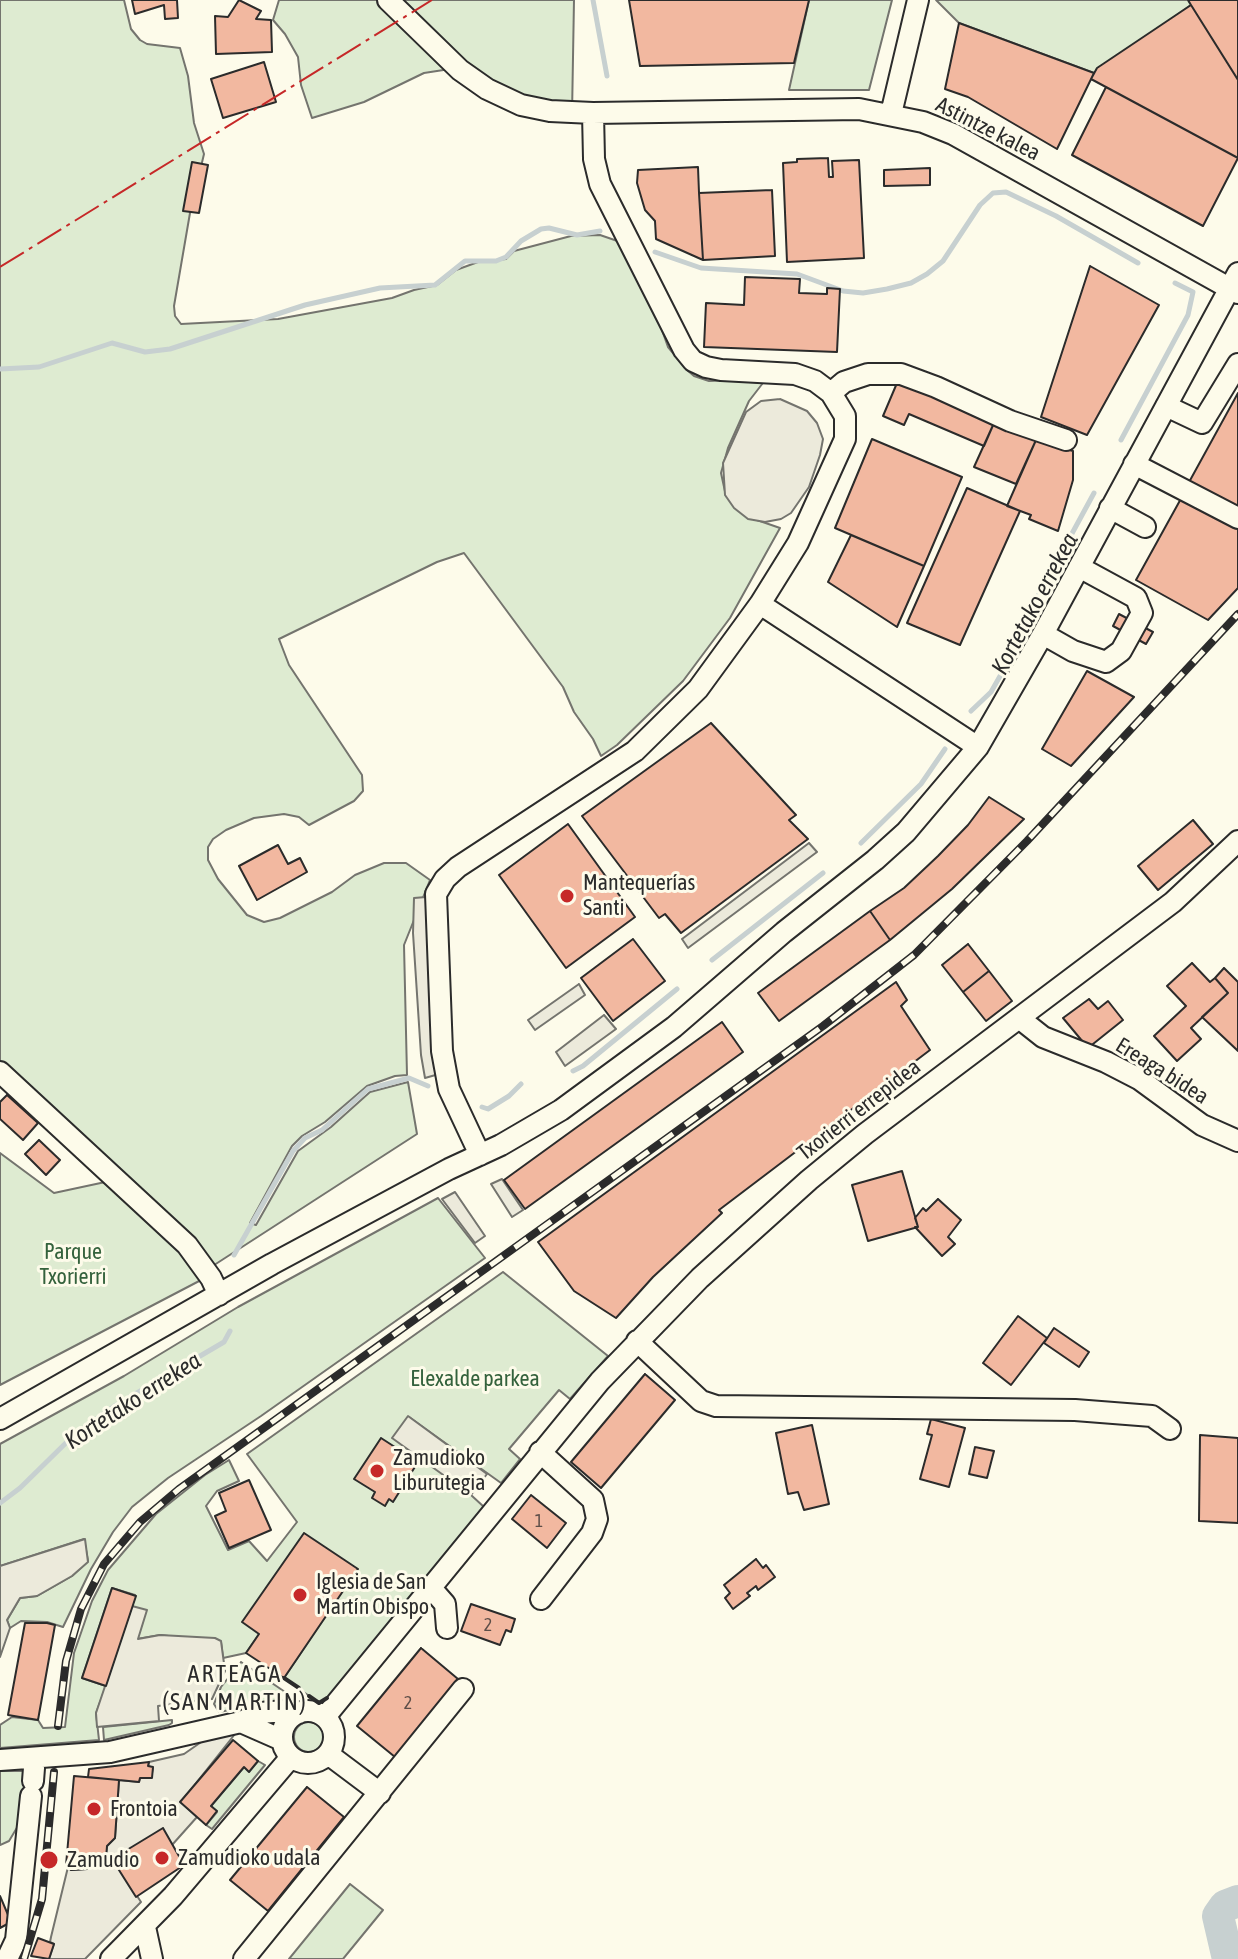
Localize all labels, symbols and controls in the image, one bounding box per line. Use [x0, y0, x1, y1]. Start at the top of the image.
street label: Astintze kalea [931, 92, 1045, 166]
water label: Kortetako errekea [986, 528, 1084, 680]
place label: Mantequerías Santi [583, 870, 695, 922]
marker: Mantequerías Santi [558, 887, 576, 905]
street label: Ereaga bidea [1111, 1032, 1213, 1110]
street label: Txorierri errepidea [792, 1054, 926, 1166]
park label: Parque Txorierri [40, 1239, 106, 1290]
water label: Kortetako errekea [60, 1346, 206, 1456]
park label: Elexalde parkea [410, 1366, 540, 1392]
place label: Zamudioko Liburutegia [393, 1445, 486, 1496]
marker: Zamudioko Liburutegia [368, 1462, 386, 1480]
house number: 1 [535, 1510, 543, 1532]
place label: Iglesia de San Martín Obispo [316, 1569, 429, 1620]
marker: Iglesia de San Martín Obispo [291, 1586, 309, 1604]
house number: 2 [484, 1614, 492, 1636]
district label: ARTEAGA (SAN MARTIN) [162, 1660, 308, 1716]
house number: 2 [404, 1692, 412, 1714]
place label: Frontoia [110, 1796, 178, 1822]
marker: Frontoia [85, 1800, 103, 1818]
place label: Zamudioko udala [178, 1845, 320, 1871]
place label: Zamudio [67, 1847, 139, 1873]
marker: Zamudio [38, 1849, 60, 1871]
marker: Zamudioko udala [153, 1849, 171, 1867]

